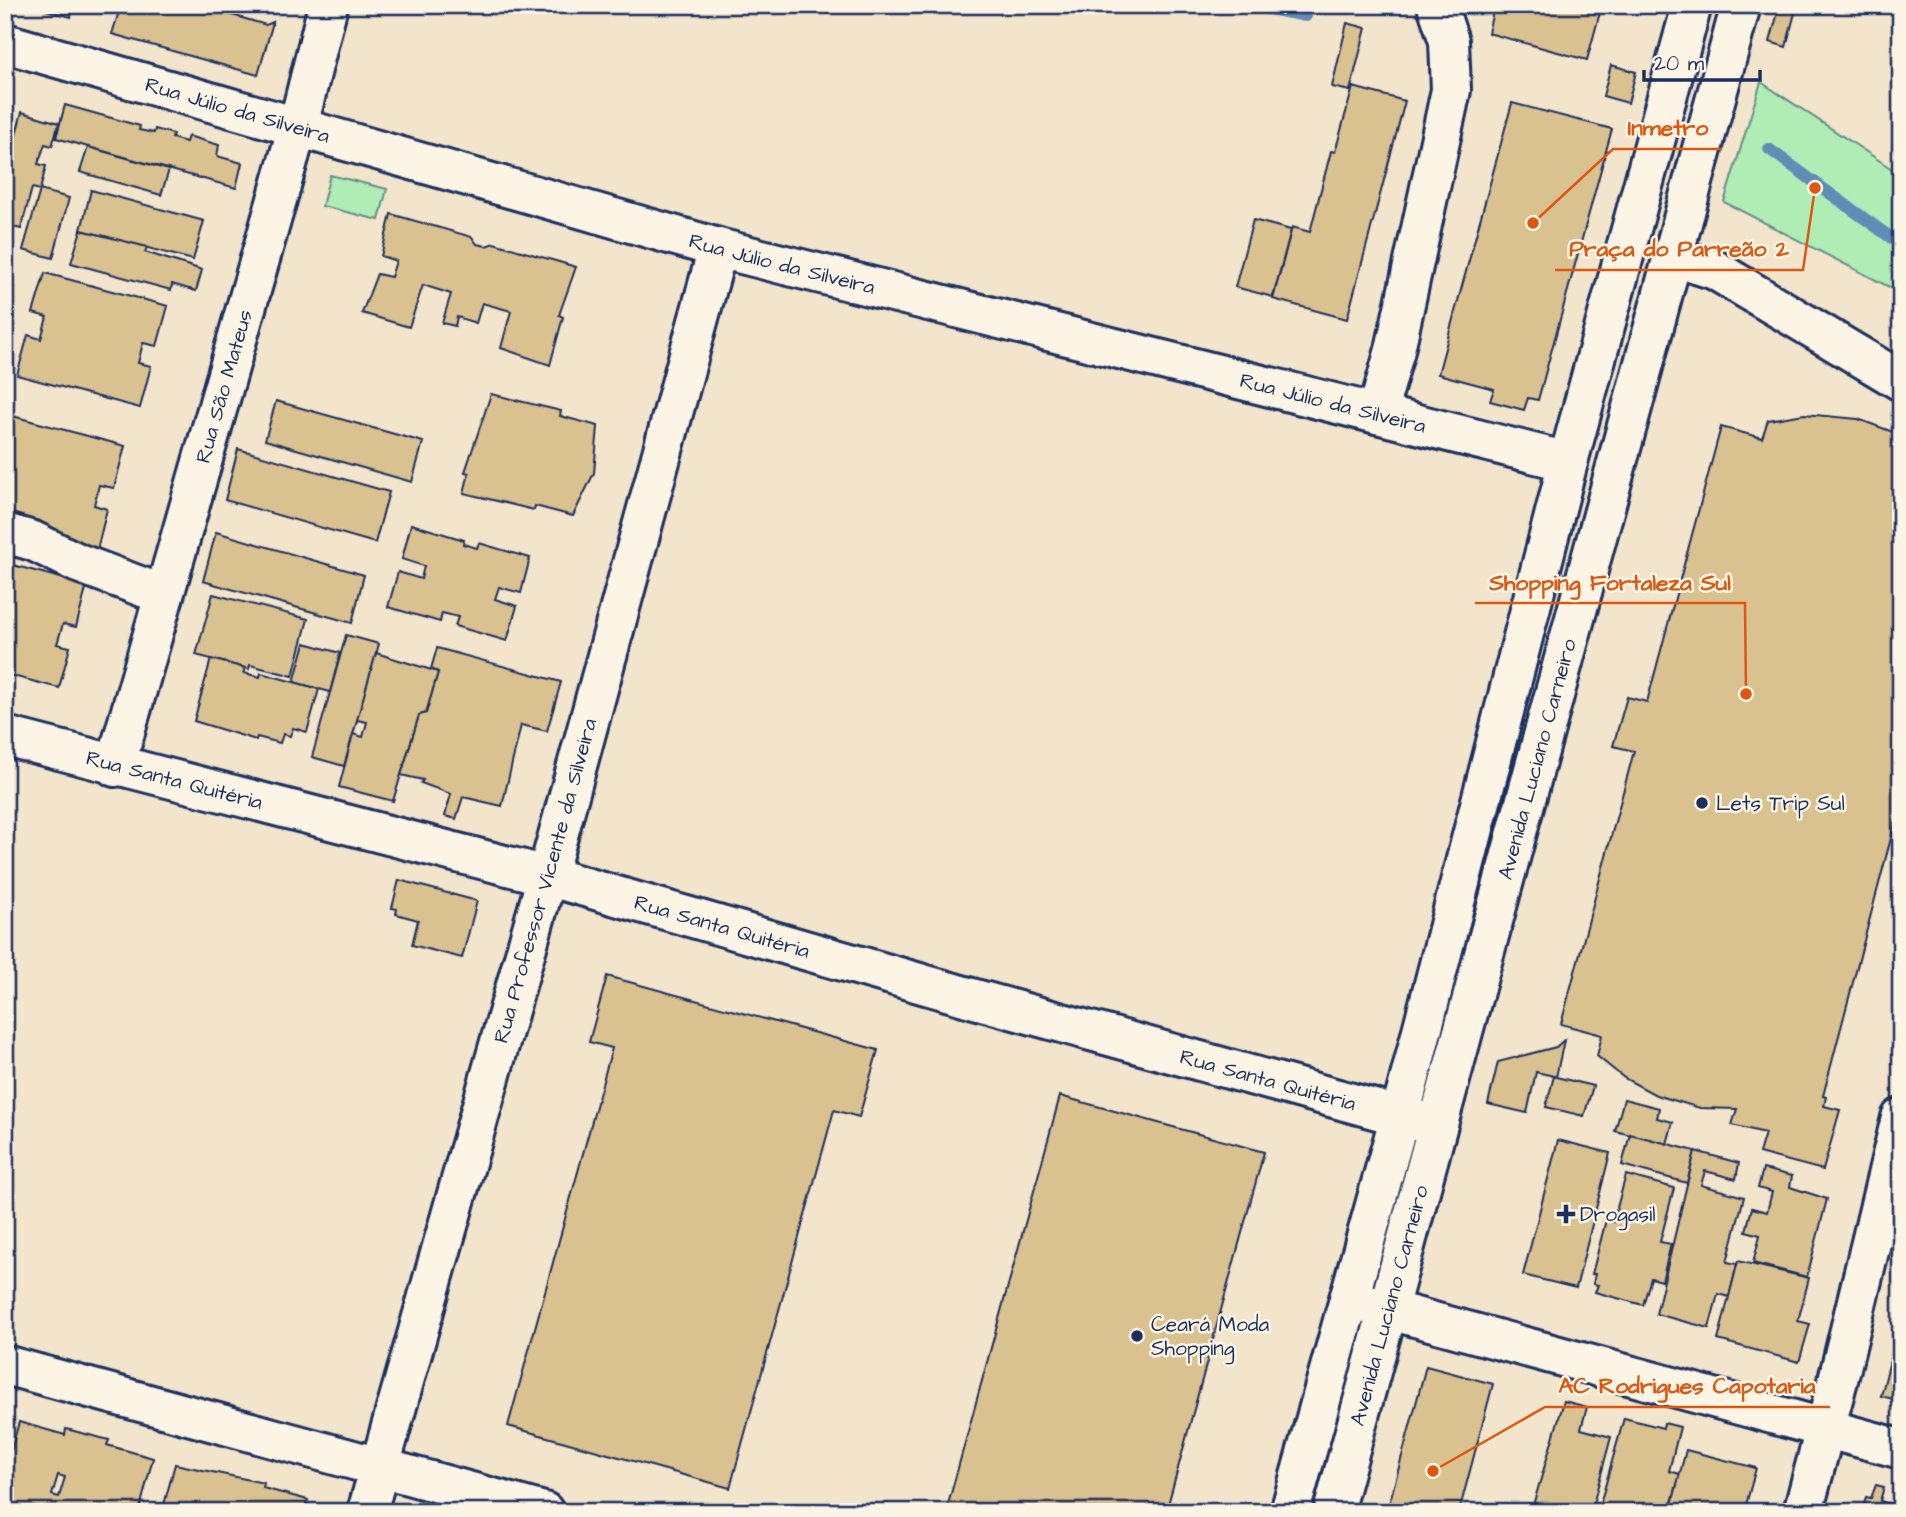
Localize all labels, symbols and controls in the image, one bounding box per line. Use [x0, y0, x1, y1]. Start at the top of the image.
scale bar [1644, 38, 1759, 82]
text: 20 m [1654, 49, 1705, 78]
street label: Rua Júlio da Silveira [142, 70, 333, 151]
callout: Inmetro [1613, 105, 1722, 149]
text: Inmetro [1628, 112, 1708, 144]
street label: Rua Júlio da Silveira [686, 226, 878, 302]
callout: Praça do Parreão 2 [1555, 226, 1803, 270]
text: Praça do Parreão 2 [1569, 233, 1790, 265]
street label: Rua São Mateus [189, 306, 260, 466]
street label: Rua Júlio da Silveira [1237, 366, 1429, 441]
callout: Shopping Fortaleza Sul [1475, 559, 1745, 603]
text: Shopping Fortaleza Sul [1488, 567, 1731, 600]
street label: Avenida Luciano Carneiro [1491, 636, 1584, 883]
street label: Rua Professor Vicente da Silveira [486, 715, 604, 1046]
street label: Rua Santa Quitéria [83, 744, 266, 817]
place label: Lets Trip Sul [1716, 789, 1845, 819]
marker: Lets Trip Sul [1694, 795, 1710, 811]
street label: Rua Santa Quitéria [631, 888, 813, 966]
street label: Rua Santa Quitéria [1177, 1042, 1359, 1118]
street label: Avenida Luciano Carneiro [1343, 1182, 1436, 1429]
place label: Drogasil [1580, 1200, 1656, 1231]
marker: Drogasil [1558, 1206, 1574, 1222]
place label: Ceará Moda Shopping [1151, 1310, 1270, 1365]
marker: Ceará Moda Shopping [1129, 1328, 1145, 1344]
callout: AC Rodrigues Capotaria [1545, 1363, 1830, 1407]
text: AC Rodrigues Capotaria [1559, 1370, 1816, 1403]

